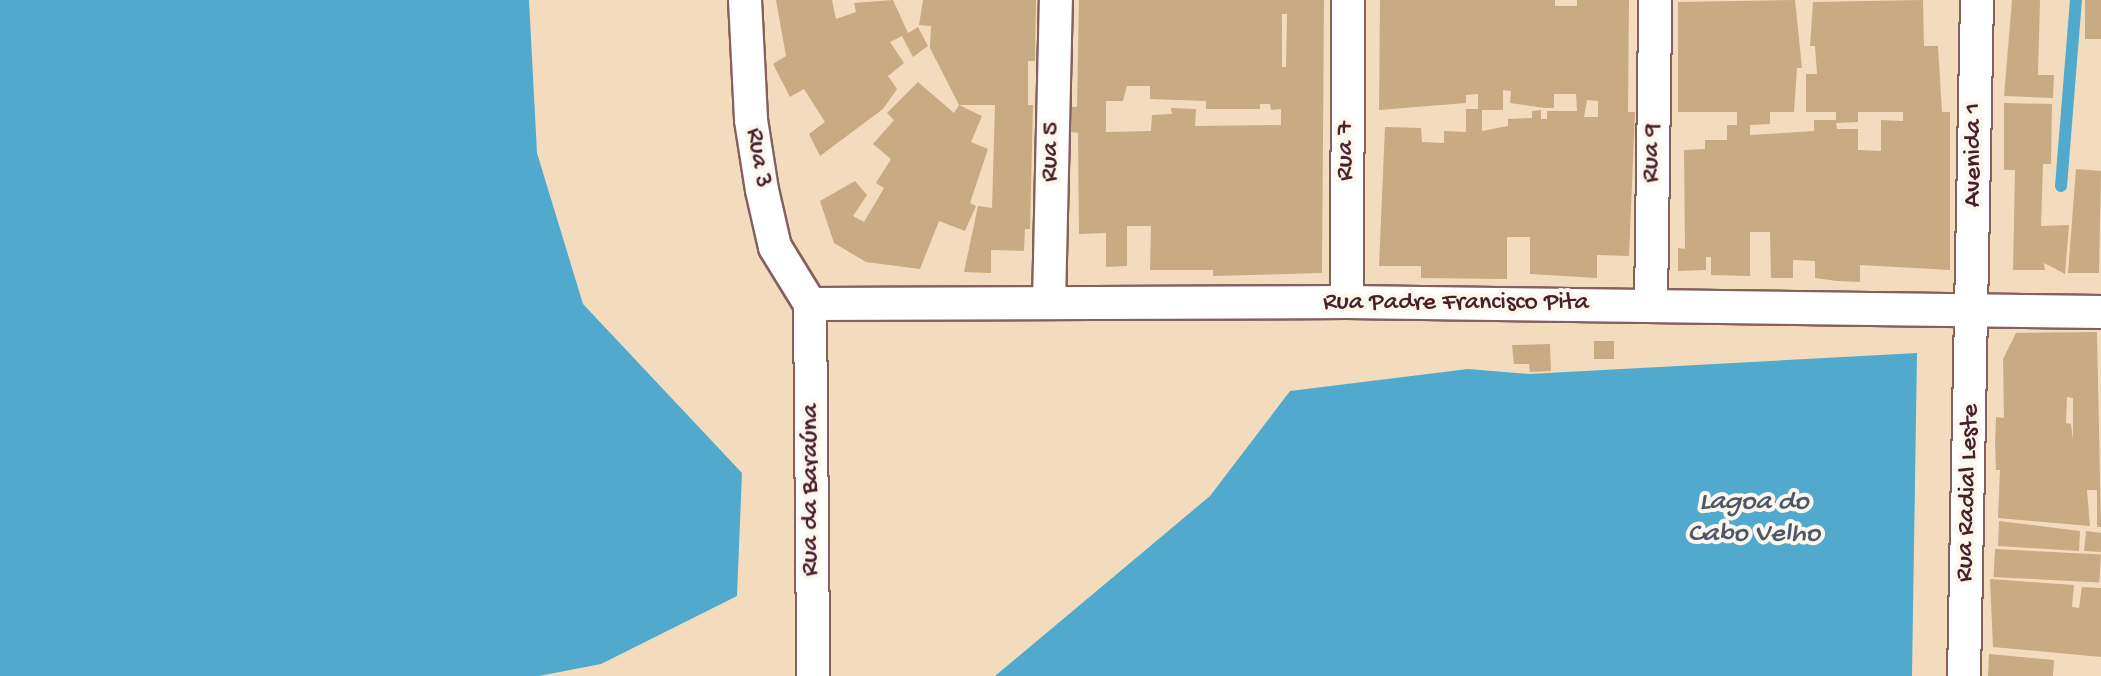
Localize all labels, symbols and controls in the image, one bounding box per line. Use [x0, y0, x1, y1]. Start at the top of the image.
street label: Avenida 1 [1959, 103, 1991, 207]
street label: Rua 7 [1331, 121, 1363, 181]
street label: Rua 5 [1036, 122, 1068, 182]
street label: Rua 9 [1637, 123, 1669, 183]
street label: Rua 3 [737, 126, 777, 190]
street label: Rua Padre Francisco Pita [1323, 288, 1589, 320]
street label: Rua Radial Leste [1950, 403, 1988, 583]
street label: Rua da Baraúna [796, 404, 828, 576]
water label: Lagoa do Cabo Velho [1688, 486, 1820, 552]

